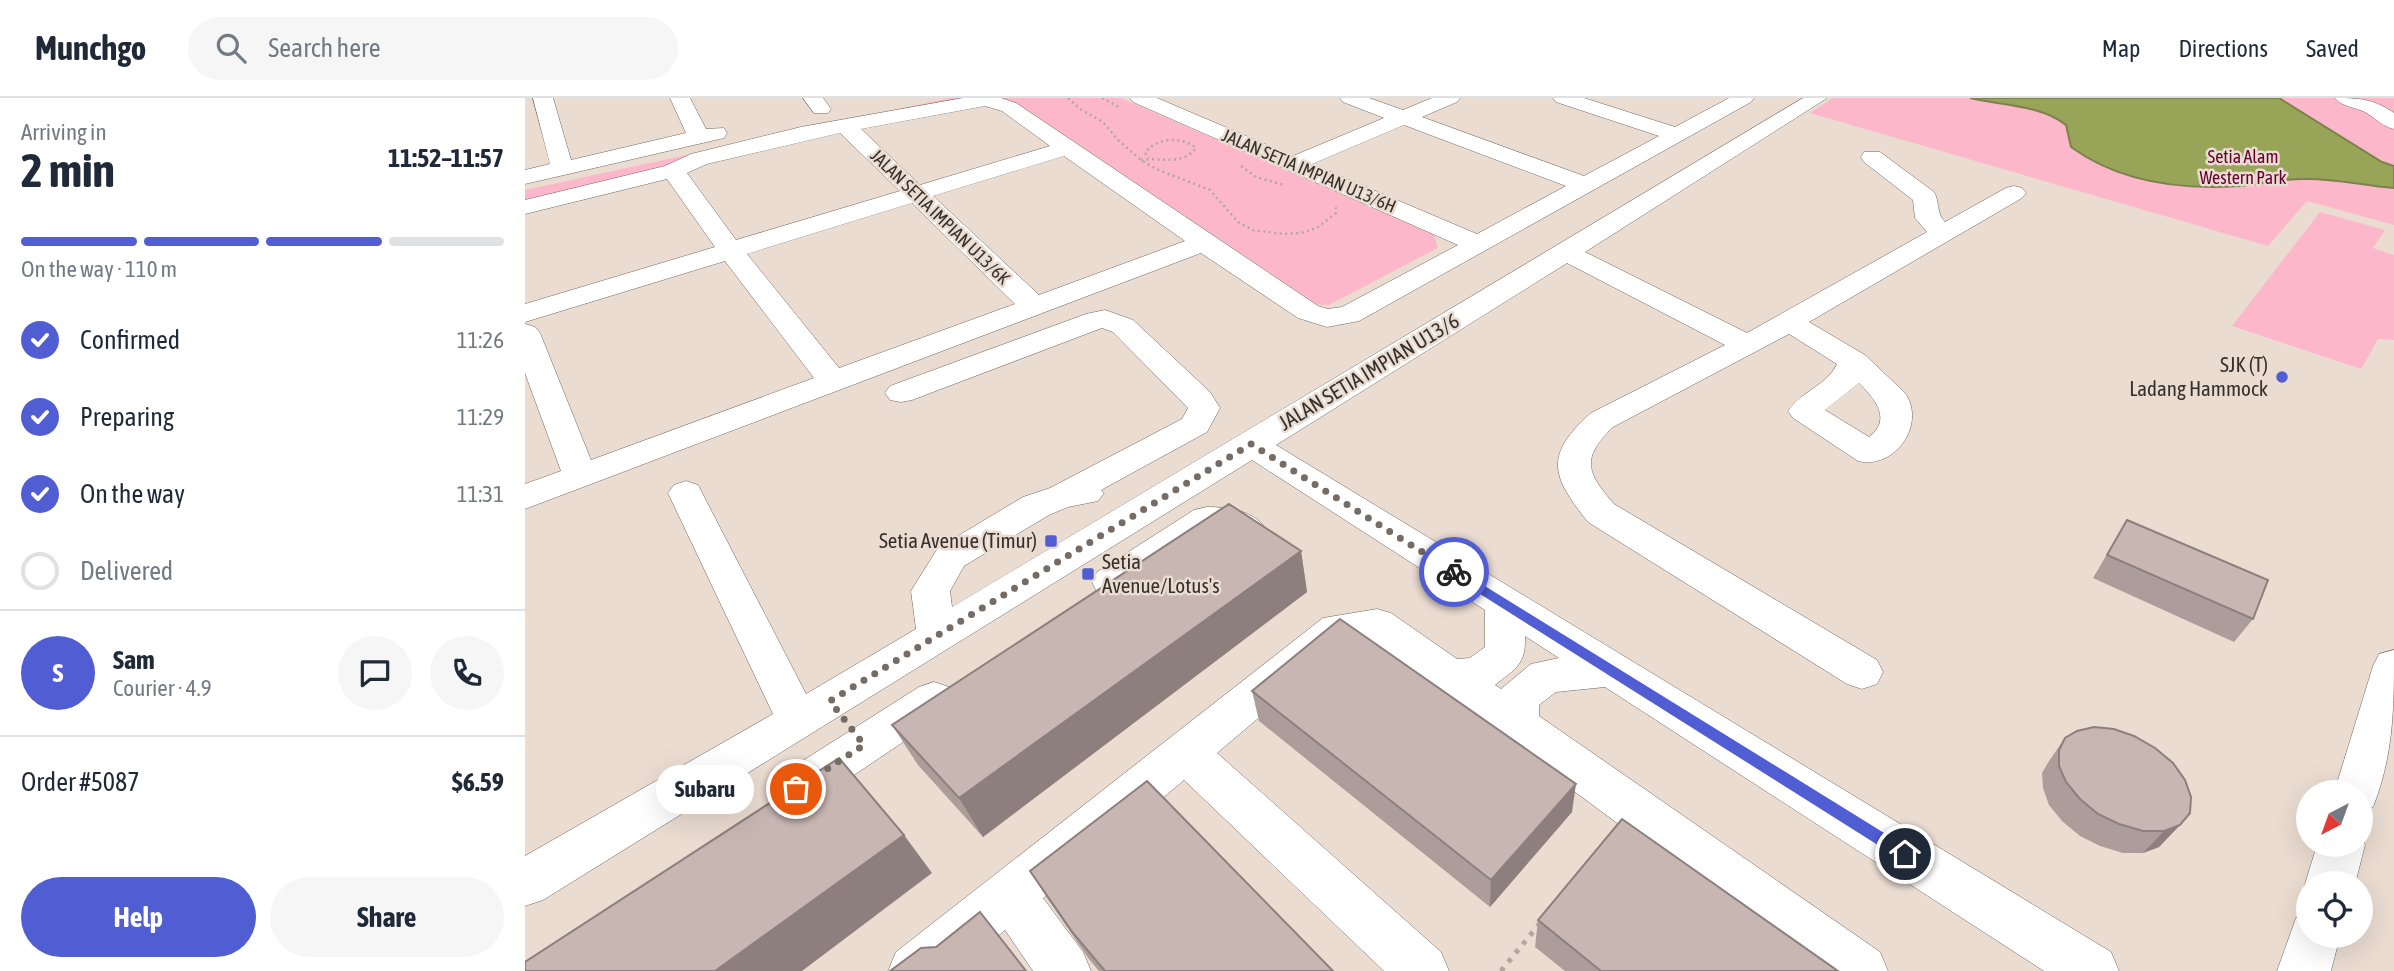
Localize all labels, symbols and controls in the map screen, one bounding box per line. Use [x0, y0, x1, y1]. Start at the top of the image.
search box [188, 17, 678, 80]
text: Munchgo [35, 29, 146, 67]
icon: search [212, 29, 250, 67]
text: Search here [268, 33, 380, 63]
text: Map [2102, 35, 2140, 62]
text: Directions [2178, 35, 2268, 62]
text: Saved [2306, 35, 2359, 62]
text: Arriving in [21, 119, 107, 145]
street label: JALAN SETIA IMPIAN U13/6H [1219, 124, 1399, 217]
text: 11:52–11:57 [388, 143, 504, 173]
text: 2 min [21, 144, 115, 197]
street label: JALAN SETIA IMPIAN U13/6K [866, 145, 1014, 289]
park label: Setia Alam Western Park [2200, 146, 2286, 188]
text: On the way · 110 m [21, 256, 177, 282]
street label: JALAN SETIA IMPIAN U13/6 [1274, 308, 1463, 434]
icon: check [21, 321, 59, 359]
text: Confirmed [80, 325, 180, 355]
text: 11:26 [457, 327, 504, 353]
place label: SJK (T) Ladang Hammock [2129, 352, 2268, 400]
marker: SJK (T) Ladang Hammock [2274, 369, 2290, 385]
icon: check [21, 398, 59, 436]
text: Preparing [80, 402, 174, 432]
text: 11:29 [457, 404, 504, 430]
icon: check [21, 475, 59, 513]
text: On the way [80, 479, 185, 509]
text: 11:31 [457, 481, 504, 507]
place label: Setia Avenue (Timur) [879, 528, 1037, 552]
marker: Setia Avenue (Timur) [1043, 533, 1059, 549]
courier [1419, 537, 1489, 607]
place label: Setia Avenue/Lotus's [1102, 549, 1220, 597]
icon: bike [1435, 553, 1473, 591]
text: Delivered [80, 556, 173, 586]
marker: Setia Avenue/Lotus's [1080, 566, 1096, 582]
button: chat [338, 636, 412, 710]
button: phone [430, 636, 504, 710]
text: Sam [113, 645, 155, 675]
text: S [53, 658, 63, 688]
text: Courier · 4.9 [113, 675, 212, 701]
pin [766, 759, 826, 819]
callout: Subaru [656, 764, 754, 814]
text: Order #5087 [21, 767, 140, 797]
text: $6.59 [452, 767, 504, 797]
icon: bag [777, 770, 815, 808]
text: Subaru [675, 776, 735, 802]
north arrow [2296, 780, 2373, 858]
map controls [2296, 780, 2373, 948]
pin [1875, 824, 1935, 884]
icon: home [1886, 835, 1924, 873]
button: locate [2296, 871, 2373, 948]
button: Help [21, 877, 256, 957]
button: Share [270, 877, 504, 957]

